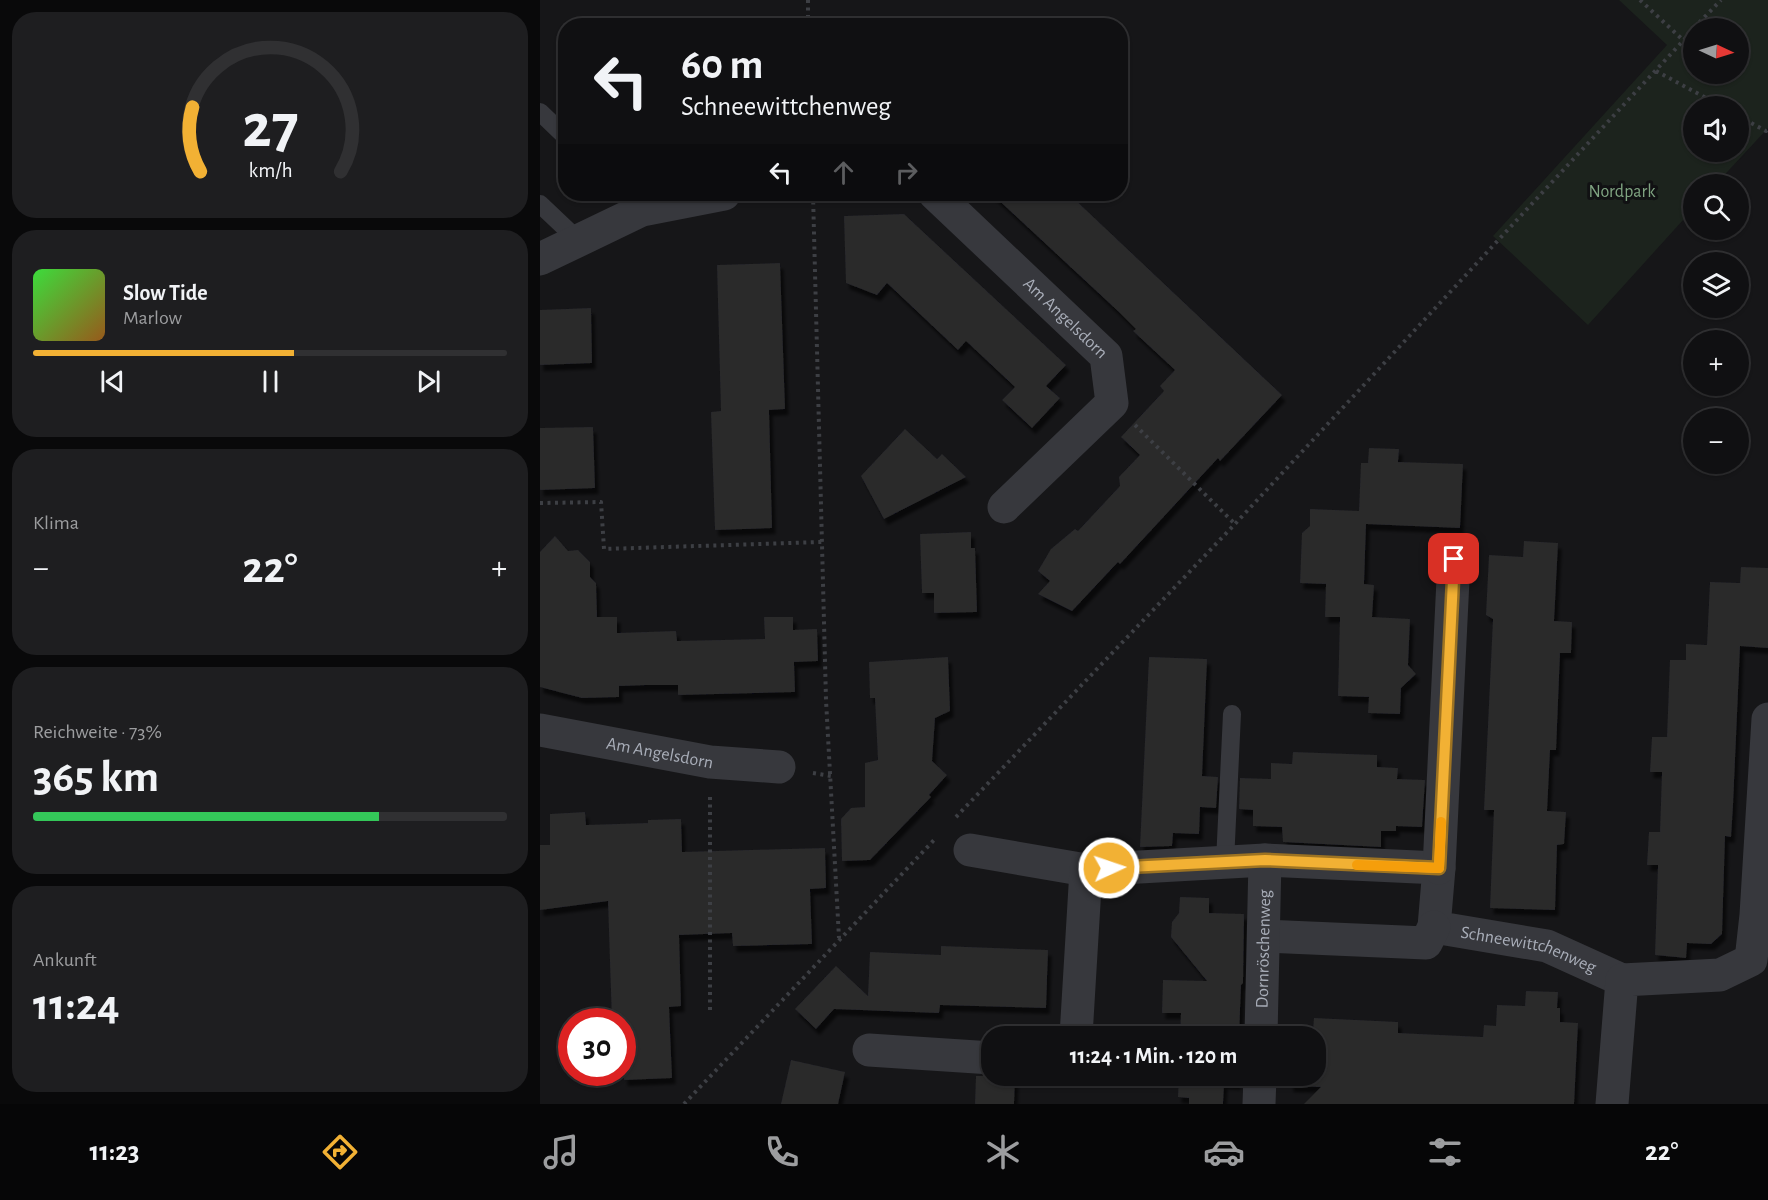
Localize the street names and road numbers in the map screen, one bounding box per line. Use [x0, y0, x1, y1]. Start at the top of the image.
street label: Am Angelsdorn [1019, 275, 1111, 362]
street label: Am Angelsdorn [605, 735, 715, 772]
street label: Dornröschenweg [1254, 889, 1274, 1009]
street label: Schneewittchenweg [1459, 924, 1599, 977]

